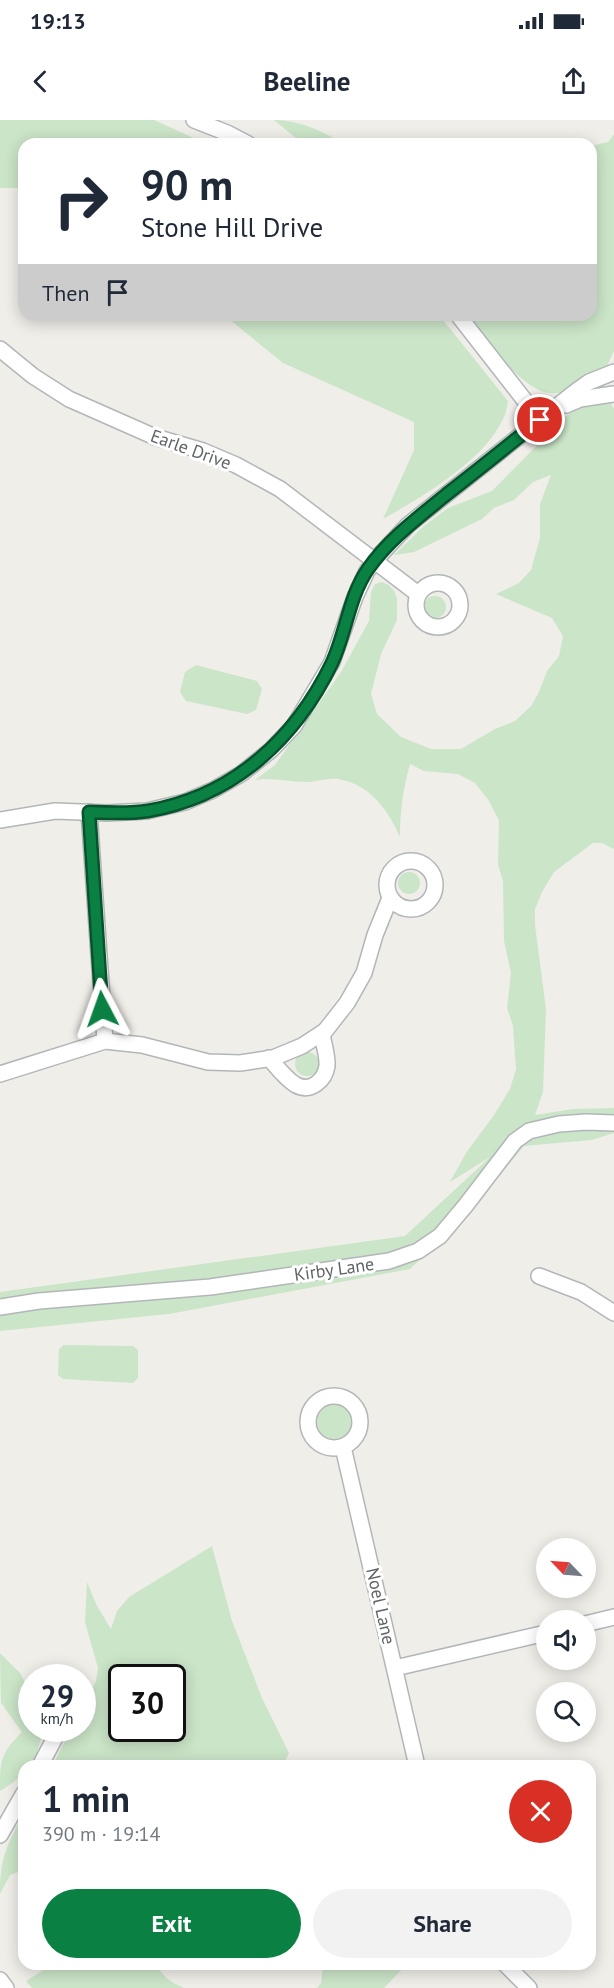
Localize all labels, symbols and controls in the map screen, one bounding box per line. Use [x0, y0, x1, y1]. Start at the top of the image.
text: 19:13 [30, 7, 86, 35]
text: Beeline [264, 64, 350, 98]
icon: back [24, 65, 57, 98]
icon: share [557, 65, 590, 98]
text: 90 m [141, 157, 233, 212]
icon: right [42, 162, 120, 240]
text: Stone Hill Drive [141, 210, 323, 244]
icon: arrive [101, 276, 134, 309]
text: Then [42, 279, 89, 307]
pin [514, 394, 565, 445]
icon: arrive [523, 403, 556, 436]
street label: Earle Drive [147, 424, 235, 474]
position arrow [70, 977, 134, 1041]
street label: Kirby Lane [292, 1252, 376, 1286]
north arrow [536, 1538, 596, 1598]
map controls [536, 1538, 596, 1742]
street label: Noel Lane [361, 1565, 401, 1647]
button: sound [536, 1610, 596, 1670]
speed limit sign: 30 [108, 1664, 186, 1742]
text: 29 [40, 1676, 74, 1715]
button: search [536, 1682, 596, 1742]
text: km/h [41, 1709, 73, 1728]
text: 1 min [42, 1775, 130, 1822]
button: close [509, 1780, 572, 1843]
text: 390 m · 19:14 [42, 1821, 160, 1847]
button: Exit [42, 1889, 301, 1958]
button: Share [313, 1889, 572, 1958]

